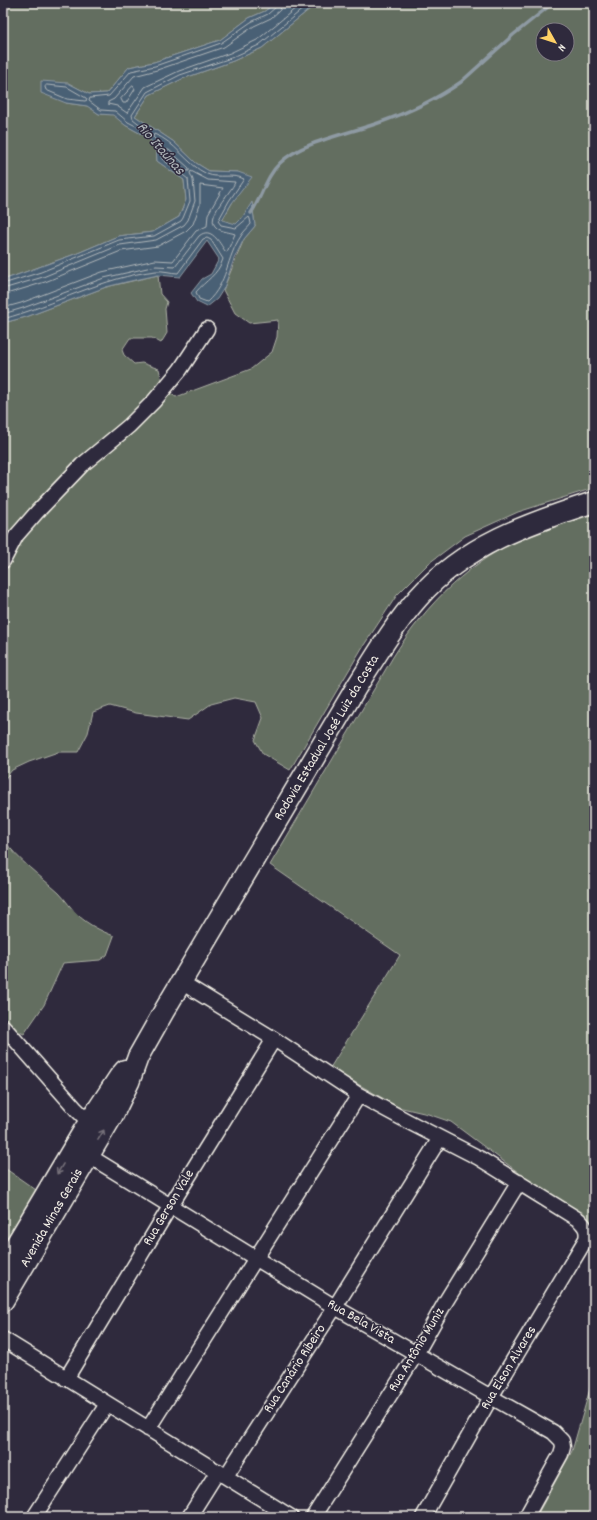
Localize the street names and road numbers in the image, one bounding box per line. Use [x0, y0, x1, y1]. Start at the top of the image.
street label: Rodovia Estadual José Luiz da Costa [269, 651, 385, 825]
street label: Avenida Minas Gerais [15, 1165, 89, 1271]
street label: Rua Gerson Vale [138, 1166, 200, 1250]
street label: Rua Bela Vista [323, 1294, 399, 1350]
street label: Rua Antônio Muniz [384, 1303, 450, 1396]
street label: Rua Canário Ribeiro [259, 1321, 331, 1417]
street label: Rua Elson Alvares [476, 1322, 542, 1414]

